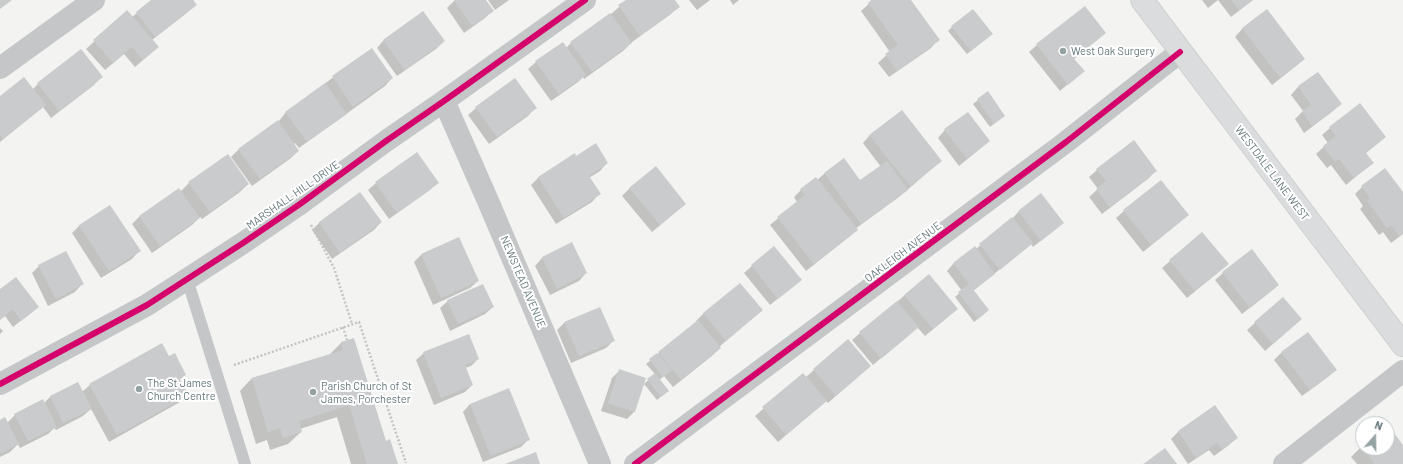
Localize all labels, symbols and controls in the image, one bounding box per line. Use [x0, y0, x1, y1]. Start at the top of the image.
place label: West Oak Surgery [1071, 44, 1155, 58]
marker: West Oak Surgery [1058, 46, 1068, 56]
street label: WESTDALE LANE WEST [1232, 123, 1312, 223]
street label: MARSHALL HILL DRIVE [244, 158, 342, 232]
street label: OAKLEIGH AVENUE [862, 219, 944, 285]
street label: NEWSTEAD AVENUE [498, 234, 548, 330]
place label: The St James Church Centre [147, 376, 216, 402]
place label: Parish Church of St James, Porchester [321, 379, 412, 405]
marker: The St James Church Centre [134, 384, 144, 394]
marker: Parish Church of St James, Porchester [308, 387, 318, 397]
north arrow [1355, 416, 1395, 456]
text: N [1373, 418, 1385, 433]

